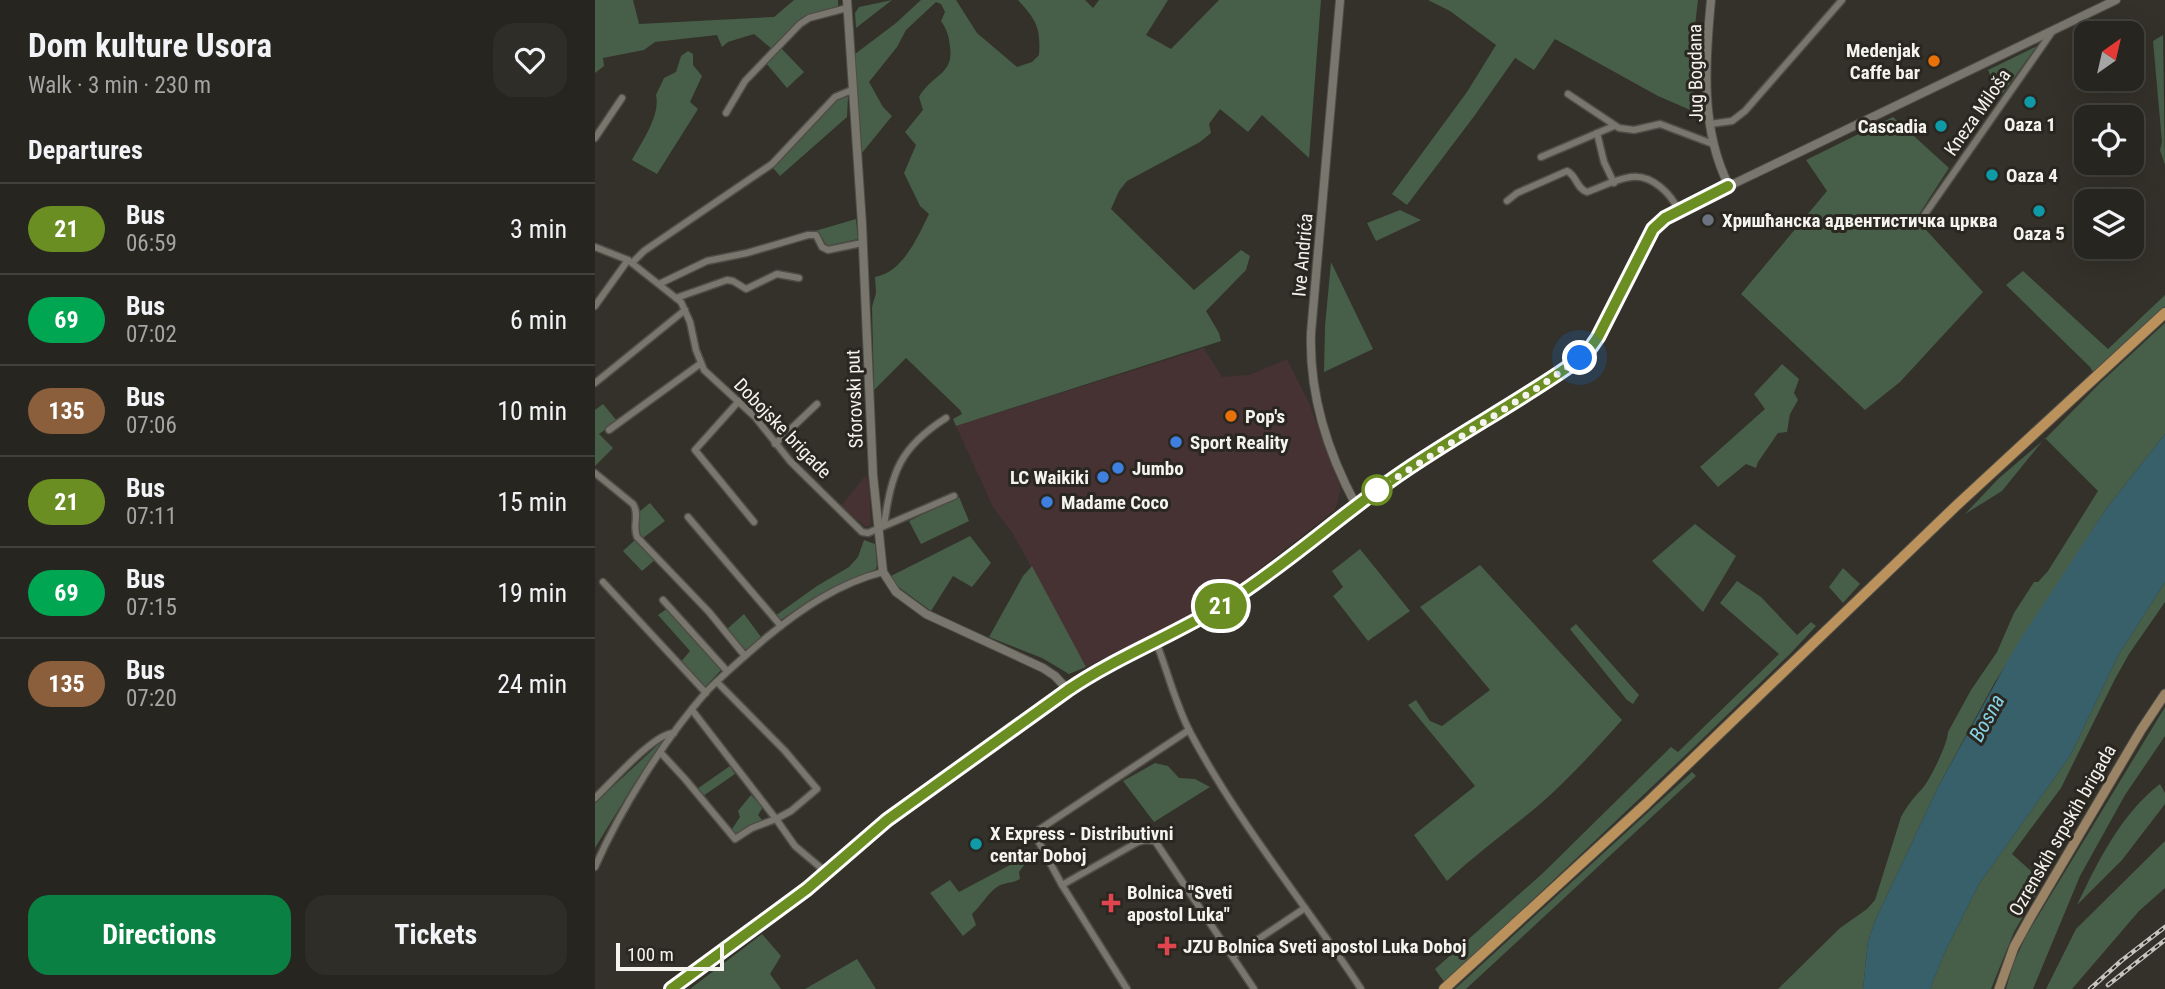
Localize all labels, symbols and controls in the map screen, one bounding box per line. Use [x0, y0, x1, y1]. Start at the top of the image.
north arrow [2074, 21, 2144, 91]
map controls [2074, 21, 2144, 259]
button: heart [493, 23, 567, 97]
street label: Jug Bogdana [1683, 24, 1708, 122]
text: Dom kulture Usora [28, 26, 272, 65]
place label: Medenjak Caffe bar [1846, 39, 1921, 84]
marker: Medenjak Caffe bar [1926, 53, 1942, 69]
street label: Kneza Miloša [1939, 65, 2016, 160]
text: Walk · 3 min · 230 m [28, 72, 211, 99]
marker: Oaza 1 [2022, 94, 2038, 110]
button: locate [2074, 105, 2144, 175]
place label: Oaza 1 [2004, 113, 2056, 136]
place label: Cascadia [1858, 115, 1927, 138]
marker: Cascadia [1933, 118, 1949, 134]
text: Departures [28, 135, 143, 165]
place label: Oaza 4 [2006, 164, 2058, 187]
marker: Oaza 4 [1984, 167, 2000, 183]
button: layers [2074, 189, 2144, 259]
text: Bus [126, 200, 165, 230]
marker: Oaza 5 [2031, 203, 2047, 219]
place label: Хришћанска адвентистичка црква [1722, 209, 1997, 232]
street label: Ive Andrića [1287, 212, 1318, 298]
marker: Хришћанска адвентистичка црква [1700, 212, 1716, 228]
text: 3 min [510, 214, 567, 244]
text: 21 [54, 215, 79, 243]
place label: Oaza 5 [2013, 222, 2065, 245]
text: 06:59 [126, 230, 177, 257]
text: Bus [126, 291, 165, 321]
text: 6 min [510, 305, 567, 335]
text: 69 [54, 306, 79, 334]
text: 07:02 [126, 321, 177, 348]
your location [1562, 340, 1597, 375]
street label: Sforovski put [841, 349, 868, 449]
street label: Dobojske brigade [729, 374, 836, 483]
text: Bus [126, 382, 165, 412]
text: 10 min [497, 396, 567, 426]
text: 135 [48, 397, 85, 425]
place label: Pop's [1245, 405, 1285, 428]
marker: Pop's [1223, 408, 1239, 424]
text: 07:06 [126, 412, 177, 439]
place label: Sport Reality [1190, 431, 1289, 454]
marker: Sport Reality [1168, 434, 1184, 450]
place label: Jumbo [1132, 457, 1184, 480]
marker: Jumbo [1110, 460, 1126, 476]
place label: LC Waikiki [1010, 466, 1089, 489]
marker: LC Waikiki [1095, 469, 1111, 485]
text: Bus [126, 473, 165, 503]
unlabelled marker [1362, 475, 1392, 505]
text: 15 min [497, 487, 567, 517]
text: 21 [54, 488, 79, 516]
place label: Madame Coco [1061, 491, 1169, 514]
marker: Madame Coco [1039, 494, 1055, 510]
text: 07:11 [126, 503, 177, 530]
text: Bus [126, 564, 165, 594]
text: 19 min [497, 578, 567, 608]
text: 69 [54, 579, 79, 607]
line badge: 21 [1189, 583, 1253, 629]
text: 21 [1209, 592, 1233, 620]
text: 07:15 [126, 594, 177, 621]
text: Bus [126, 655, 165, 685]
text: 24 min [497, 669, 567, 699]
text: 135 [48, 670, 85, 698]
text: 07:20 [126, 685, 177, 712]
water label: Bosna [1964, 690, 2010, 746]
street label: Ozrenskih srpskih brigada [2004, 740, 2121, 920]
place label: X Express - Distributivni centar Doboj [990, 822, 1174, 867]
marker: X Express - Distributivni centar Doboj [968, 836, 984, 852]
place label: Bolnica "Sveti apostol Luka" [1127, 881, 1233, 926]
marker: Bolnica "Sveti apostol Luka" [1101, 893, 1121, 913]
button: Directions [28, 895, 291, 975]
button: Tickets [305, 895, 567, 975]
place label: JZU Bolnica Sveti apostol Luka Doboj [1183, 935, 1467, 958]
marker: JZU Bolnica Sveti apostol Luka Doboj [1157, 936, 1177, 956]
scale bar [616, 940, 725, 972]
text: 100 m [627, 943, 674, 966]

